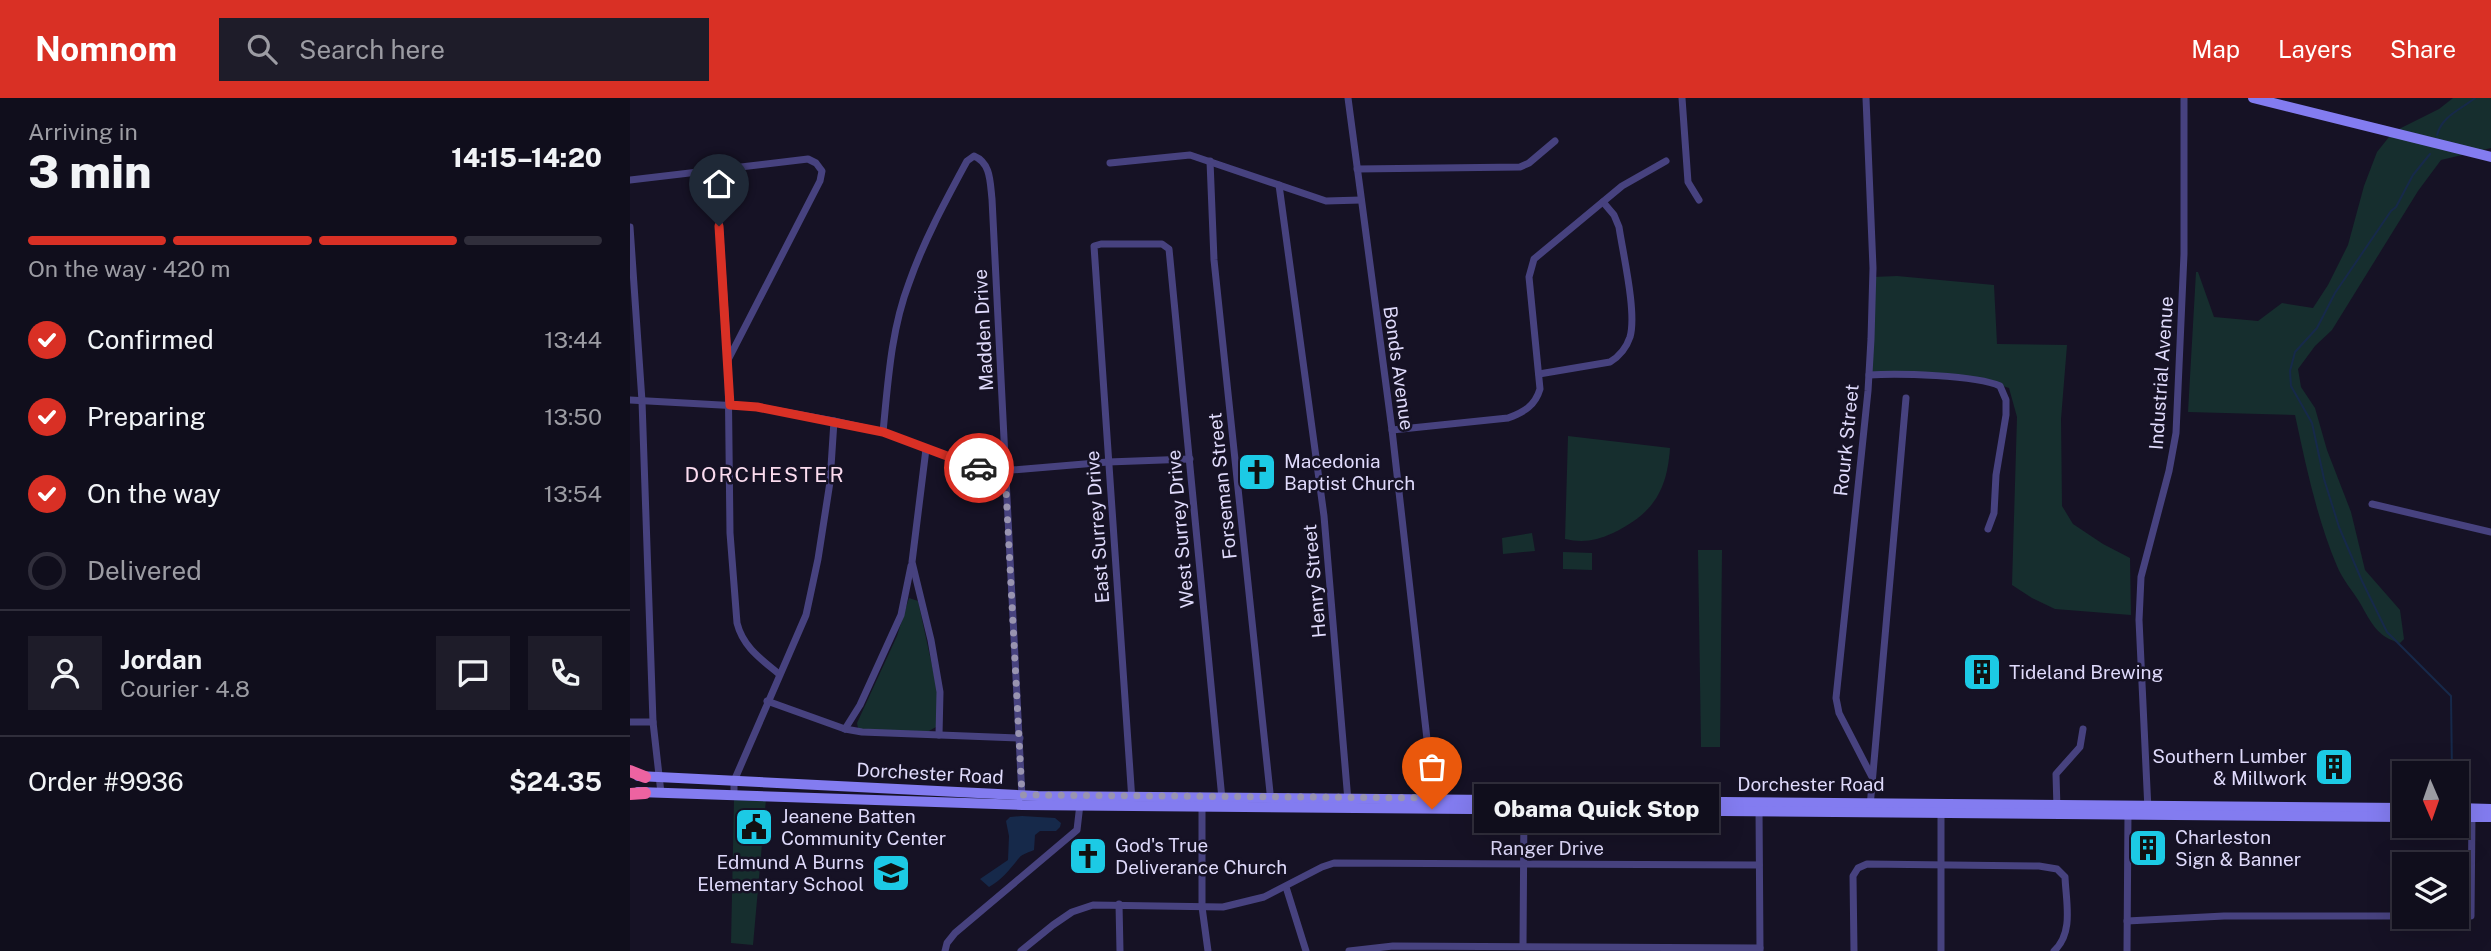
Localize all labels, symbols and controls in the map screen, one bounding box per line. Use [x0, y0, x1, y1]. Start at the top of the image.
search box [219, 18, 709, 81]
text: Nomnom [35, 30, 177, 68]
icon: search [243, 30, 281, 68]
text: Search here [299, 34, 445, 65]
text: Map [2191, 35, 2240, 63]
text: Layers [2278, 35, 2352, 63]
text: Share [2390, 35, 2456, 63]
text: Arriving in [28, 118, 138, 145]
text: 14:15–14:20 [451, 142, 602, 173]
text: 3 min [28, 144, 152, 198]
pin [689, 154, 749, 226]
icon: home [700, 165, 738, 203]
text: On the way · 420 m [28, 255, 230, 282]
street label: Madden Drive [969, 269, 997, 391]
street label: Industrial Avenue [2145, 296, 2177, 450]
street label: Bonds Avenue [1379, 304, 1419, 432]
icon: check [28, 321, 66, 359]
text: Confirmed [87, 324, 214, 355]
text: 13:44 [544, 326, 602, 353]
street label: Rourk Street [1829, 383, 1863, 497]
icon: check [28, 398, 66, 436]
text: Preparing [87, 401, 206, 432]
text: 13:50 [544, 403, 602, 430]
street label: Forseman Street [1203, 412, 1241, 560]
courier [944, 433, 1014, 503]
icon: car [960, 449, 998, 487]
street label: West Surrey Drive [1162, 449, 1198, 609]
street label: East Surrey Drive [1081, 450, 1113, 604]
place label: Macedonia Baptist Church [1284, 450, 1415, 494]
church icon: Macedonia Baptist Church [1236, 451, 1278, 493]
district label: DORCHESTER [684, 462, 846, 487]
icon: check [28, 475, 66, 513]
text: On the way [87, 478, 221, 509]
text: 13:54 [544, 480, 602, 507]
street label: Henry Street [1298, 523, 1330, 639]
text: Delivered [87, 555, 202, 586]
button: person [28, 636, 102, 710]
button: chat [436, 636, 510, 710]
button: phone [528, 636, 602, 710]
text: Jordan [120, 644, 202, 675]
building icon: Tideland Brewing [1961, 651, 2003, 693]
place label: Tideland Brewing [2009, 661, 2163, 683]
text: Courier · 4.8 [120, 675, 250, 702]
pin [1402, 737, 1462, 809]
place label: Southern Lumber & Millwork [2152, 745, 2307, 789]
building icon: Southern Lumber & Millwork [2313, 746, 2355, 788]
icon: bag [1413, 748, 1451, 786]
street label: Dorchester Road [856, 758, 1004, 788]
north arrow [2392, 761, 2469, 838]
map controls [2392, 761, 2469, 929]
text: Order #9936 [28, 766, 184, 797]
text: $24.35 [509, 766, 602, 797]
street label: Dorchester Road [1737, 773, 1885, 795]
callout: Obama Quick Stop [1474, 784, 1719, 834]
text: Obama Quick Stop [1494, 795, 1699, 822]
place label: Jeanene Batten Community Center [781, 805, 946, 849]
public building icon: Jeanene Batten Community Center [733, 806, 775, 848]
place label: Charleston Sign & Banner [2175, 826, 2301, 870]
building icon: Charleston Sign & Banner [2127, 827, 2169, 869]
place label: God's True Deliverance Church [1115, 834, 1287, 878]
church icon: God's True Deliverance Church [1067, 835, 1109, 877]
street label: Ranger Drive [1490, 837, 1604, 859]
place label: Edmund A Burns Elementary School [697, 851, 864, 895]
school or university icon: Edmund A Burns Elementary School [870, 852, 912, 894]
button: layers [2392, 852, 2469, 929]

